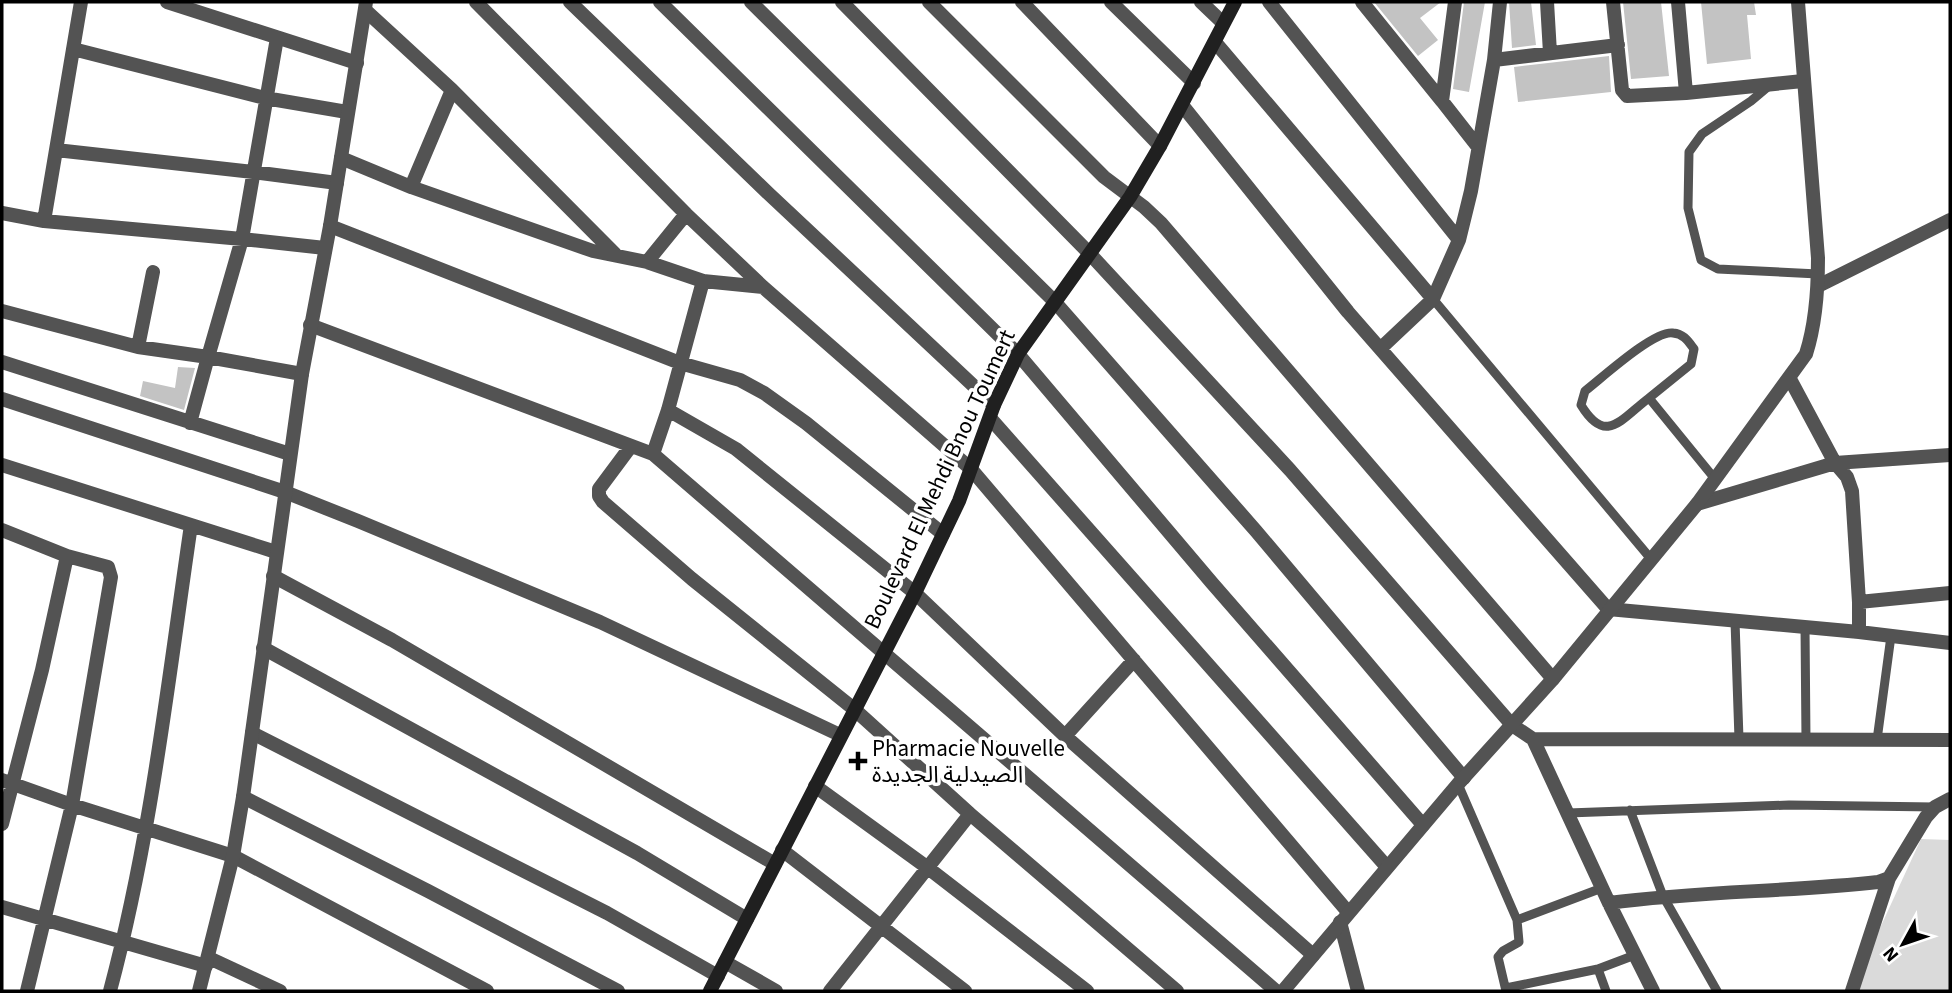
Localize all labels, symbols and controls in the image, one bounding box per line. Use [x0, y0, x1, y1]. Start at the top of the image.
street label: Boulevard El Mehdi Bnou Toumert [855, 324, 1024, 634]
place label: Pharmacie Nouvelle الصيدلية الجديدة [872, 732, 1065, 791]
marker: Pharmacie Nouvelle الصيدلية الجديدة [850, 753, 866, 769]
north arrow [1868, 909, 1938, 979]
text: N [1877, 940, 1906, 967]

